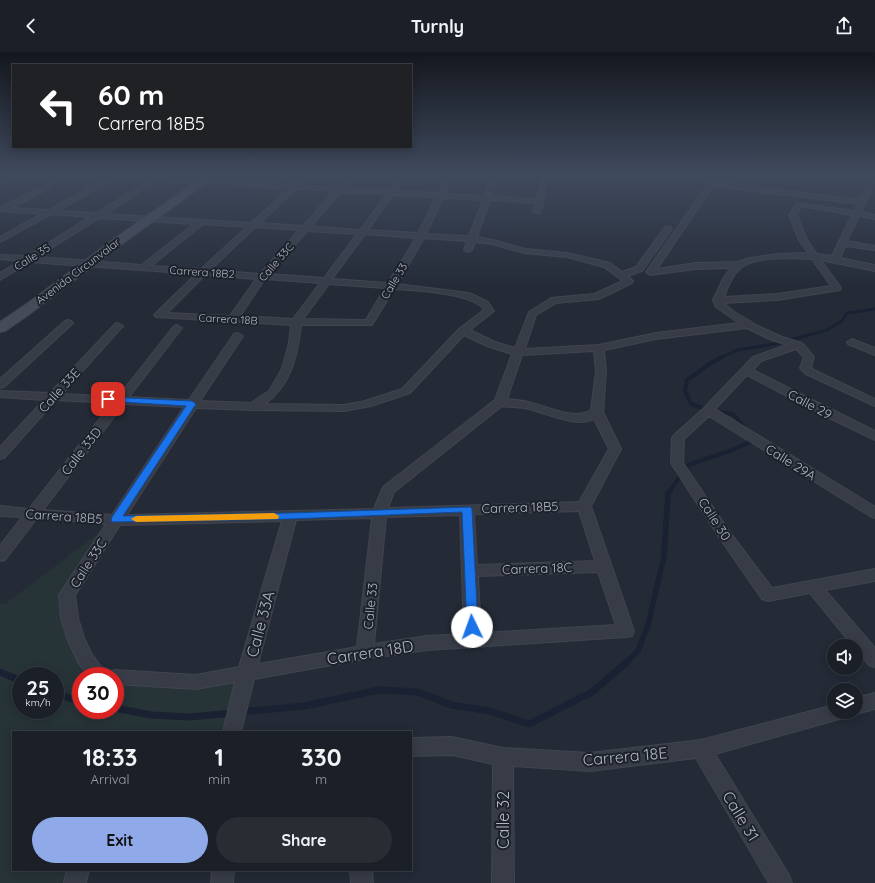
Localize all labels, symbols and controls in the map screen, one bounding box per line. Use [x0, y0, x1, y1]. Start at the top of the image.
icon: back [20, 15, 42, 37]
text: Turnly [411, 15, 464, 38]
icon: share [833, 15, 855, 37]
text: 60 m [98, 77, 164, 112]
icon: left [32, 80, 84, 132]
text: Carrera 18B5 [98, 112, 205, 135]
street label: Avenida Circunvalar [33, 234, 123, 307]
street label: Calle 33C [255, 240, 297, 284]
street label: Calle 35 [11, 241, 53, 273]
street label: Calle 33 [378, 260, 410, 302]
street label: Carrera 18B2 [169, 263, 235, 281]
street label: Carrera 18B [198, 310, 258, 328]
street label: Calle 33E [35, 365, 83, 415]
pin [91, 382, 125, 416]
street label: Calle 29 [785, 386, 835, 422]
icon: arrive [97, 388, 119, 410]
street label: Calle 33D [57, 424, 105, 478]
street label: Calle 29A [763, 440, 819, 484]
street label: Calle 30 [695, 495, 735, 544]
street label: Carrera 18B5 [481, 498, 559, 516]
street label: Carrera 18B5 [25, 505, 103, 527]
street label: Calle 33C [66, 535, 110, 591]
street label: Carrera 18C [502, 559, 573, 577]
street label: Calle 33 [360, 582, 380, 630]
street label: Calle 33A [242, 589, 278, 659]
position arrow [451, 606, 493, 648]
street label: Carrera 18D [325, 635, 415, 669]
map controls [827, 639, 863, 719]
button: sound [827, 639, 863, 675]
speed limit sign: 30 [72, 667, 124, 719]
text: 25 [27, 675, 49, 700]
button: layers [827, 683, 863, 719]
text: km/h [25, 696, 51, 709]
text: 18:33 [83, 742, 137, 772]
text: 1 [214, 742, 224, 772]
text: 330 [301, 742, 341, 772]
street label: Carrera 18E [582, 742, 668, 770]
text: Arrival [91, 771, 130, 787]
text: min [208, 771, 230, 787]
text: m [315, 771, 327, 787]
street label: Calle 31 [718, 787, 764, 845]
street label: Calle 32 [493, 791, 513, 849]
button: Exit [32, 817, 208, 863]
button: Share [216, 817, 392, 863]

